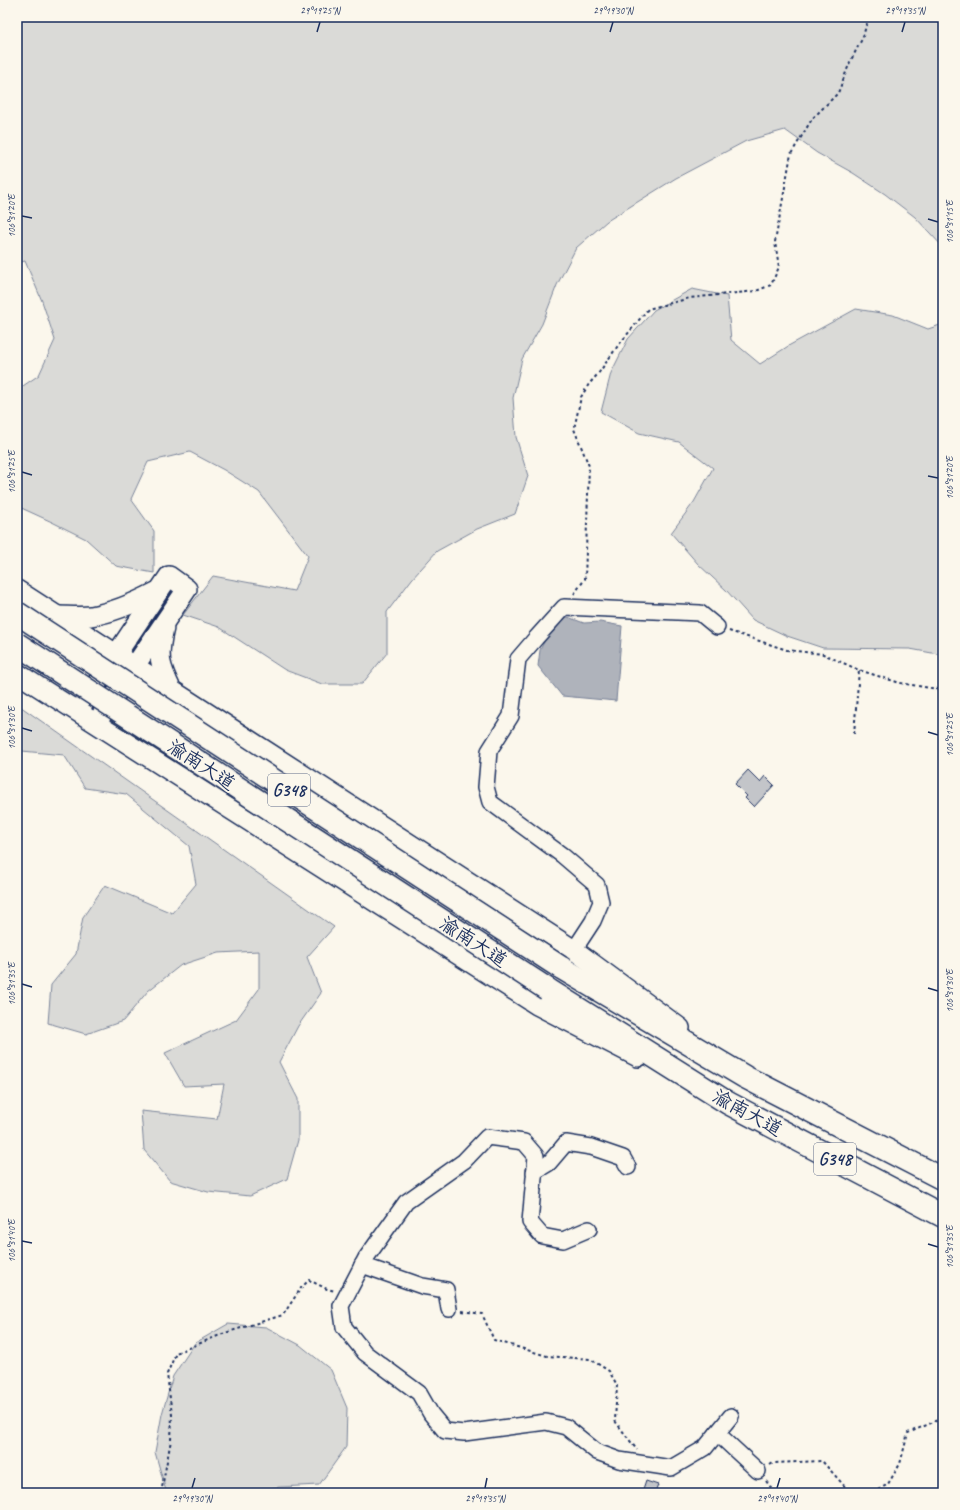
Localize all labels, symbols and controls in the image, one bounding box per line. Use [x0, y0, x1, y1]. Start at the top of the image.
text: 29°19'25"N [300, 4, 342, 17]
text: 29°19'30"N [593, 4, 635, 17]
text: 29°19'35"N [885, 4, 927, 17]
text: 106°31'20"E [5, 193, 18, 238]
text: 106°31'15"E [943, 199, 956, 244]
text: 106°31'25"E [5, 449, 18, 494]
text: 106°31'20"E [943, 455, 956, 500]
text: 106°31'30"E [5, 705, 18, 750]
text: 106°31'25"E [943, 712, 956, 757]
street label: 渝南大道 [163, 734, 240, 796]
road number: G348 [268, 774, 310, 806]
street label: 渝南大道 [435, 911, 512, 973]
text: 106°31'35"E [5, 961, 18, 1006]
text: 106°31'30"E [943, 968, 956, 1013]
street label: 渝南大道 [708, 1084, 787, 1142]
road number: G348 [814, 1143, 856, 1175]
text: 106°31'40"E [5, 1218, 18, 1263]
text: 106°31'35"E [943, 1224, 956, 1269]
text: 29°19'30"N [172, 1492, 214, 1505]
text: 29°19'35"N [465, 1492, 507, 1505]
text: 29°19'40"N [757, 1492, 799, 1505]

